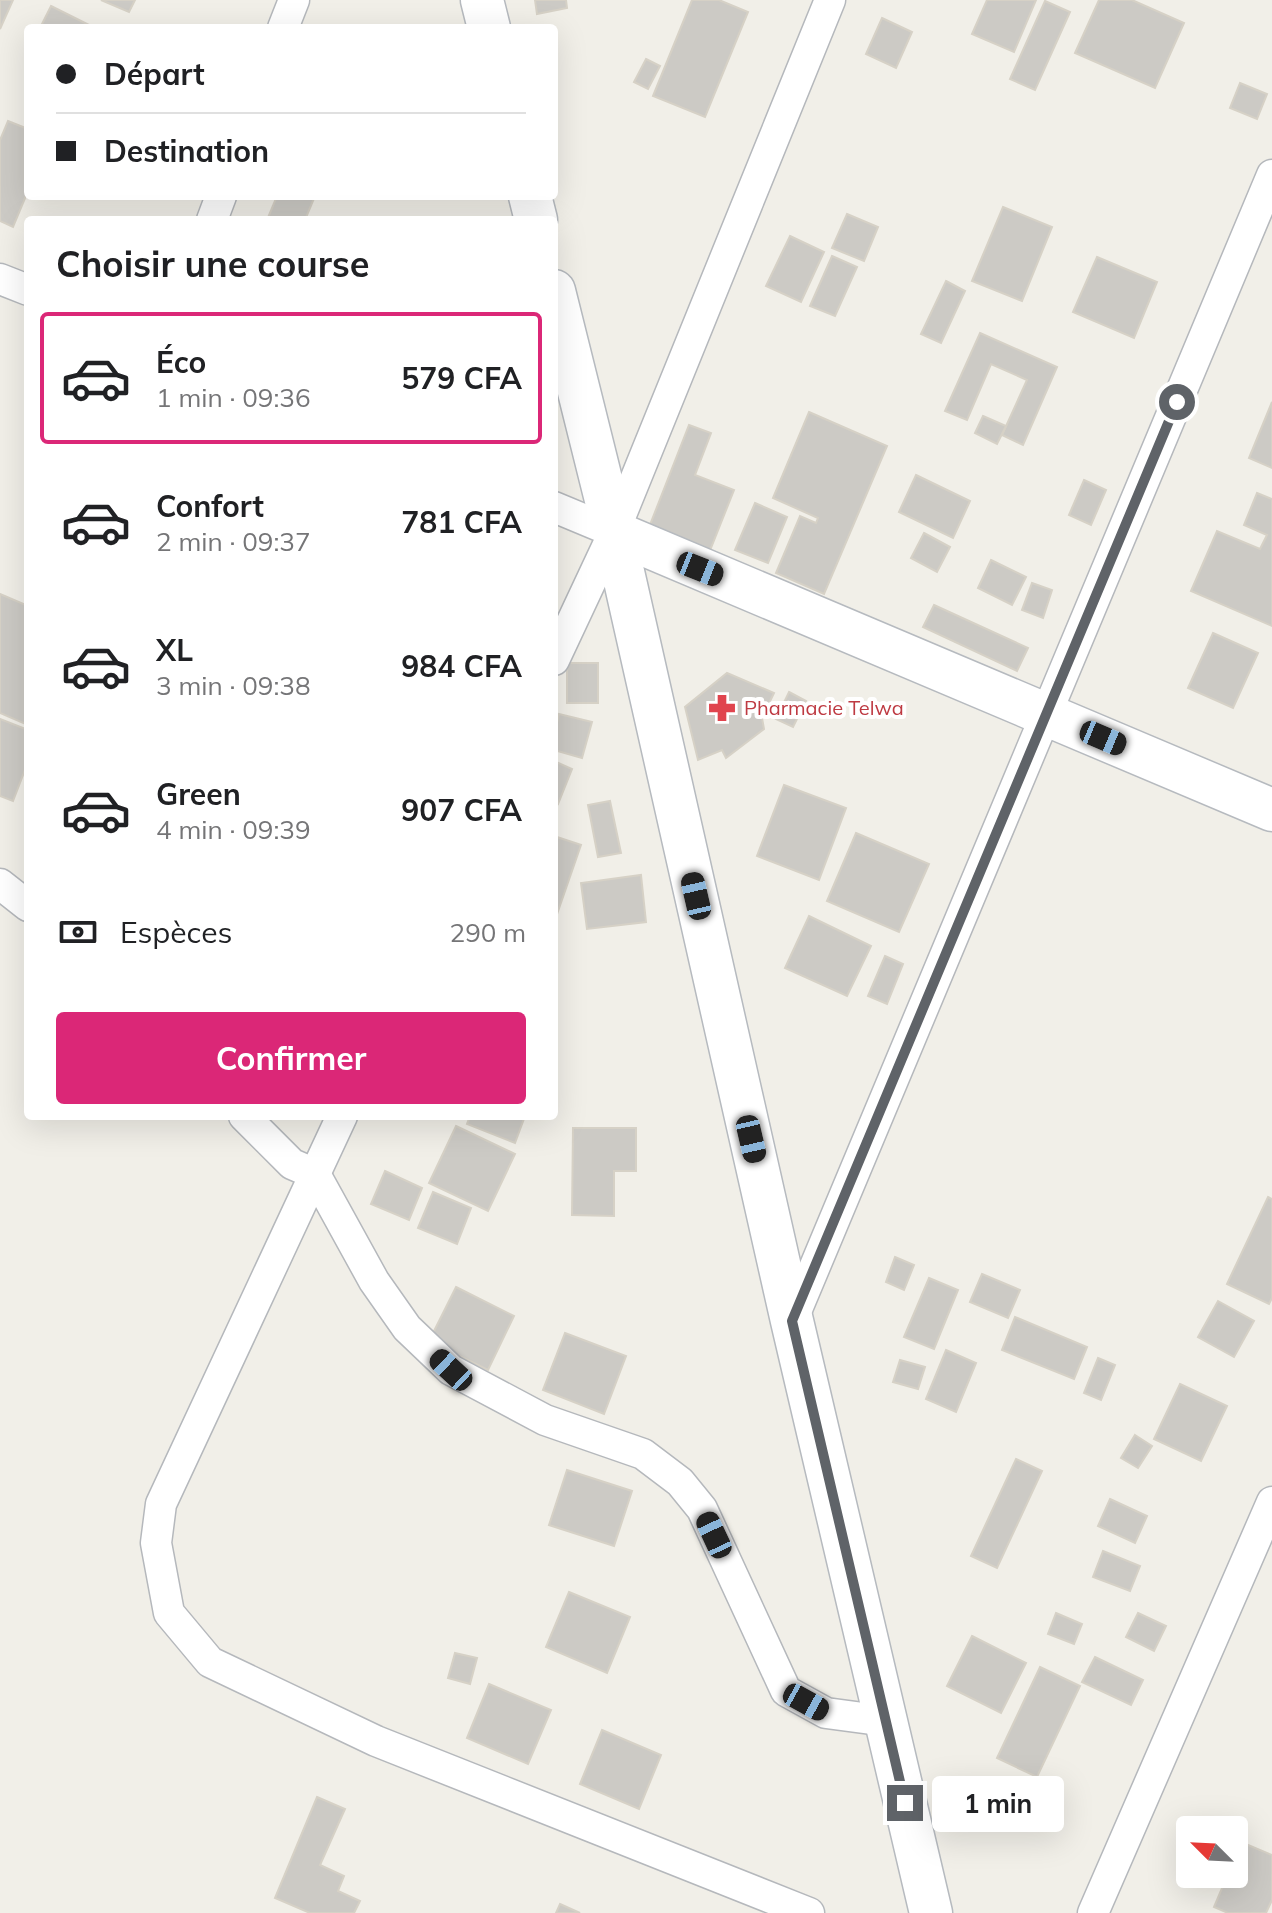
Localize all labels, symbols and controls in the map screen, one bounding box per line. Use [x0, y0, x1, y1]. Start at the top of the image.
text: Départ [104, 55, 205, 93]
text: Destination [104, 132, 269, 170]
text: Choisir une course [56, 241, 370, 286]
icon: car [60, 342, 132, 414]
text: Éco [156, 343, 206, 381]
text: 579 CFA [401, 359, 522, 397]
text: 1 min · 09:36 [156, 381, 311, 414]
route start [1159, 384, 1195, 420]
icon: car [60, 486, 132, 558]
text: Confort [156, 487, 264, 525]
text: 781 CFA [401, 503, 522, 541]
text: 2 min · 09:37 [156, 525, 311, 558]
car [673, 549, 727, 589]
icon: car [60, 630, 132, 702]
text: XL [156, 631, 193, 669]
text: 984 CFA [401, 647, 522, 685]
text: 3 min · 09:38 [156, 669, 311, 702]
pharmacy icon: Pharmacie Telwa [707, 693, 737, 723]
place label: Pharmacie Telwa [744, 695, 904, 720]
car [1076, 718, 1130, 758]
icon: car [60, 774, 132, 846]
text: Green [156, 775, 241, 813]
text: 907 CFA [401, 791, 522, 829]
text: 4 min · 09:39 [156, 813, 311, 846]
car [679, 870, 713, 922]
icon: cash [56, 910, 100, 954]
text: Espèces [120, 913, 232, 951]
text: 290 m [450, 916, 526, 949]
button: Confirmer [56, 1012, 526, 1104]
car [734, 1113, 768, 1165]
car [425, 1345, 477, 1395]
car [693, 1508, 735, 1562]
car [779, 1680, 833, 1724]
callout: 1 min [933, 1775, 1065, 1831]
route end [887, 1785, 923, 1821]
text: 1 min [964, 1787, 1032, 1820]
north arrow [1176, 1816, 1248, 1888]
map controls [1176, 1816, 1248, 1888]

